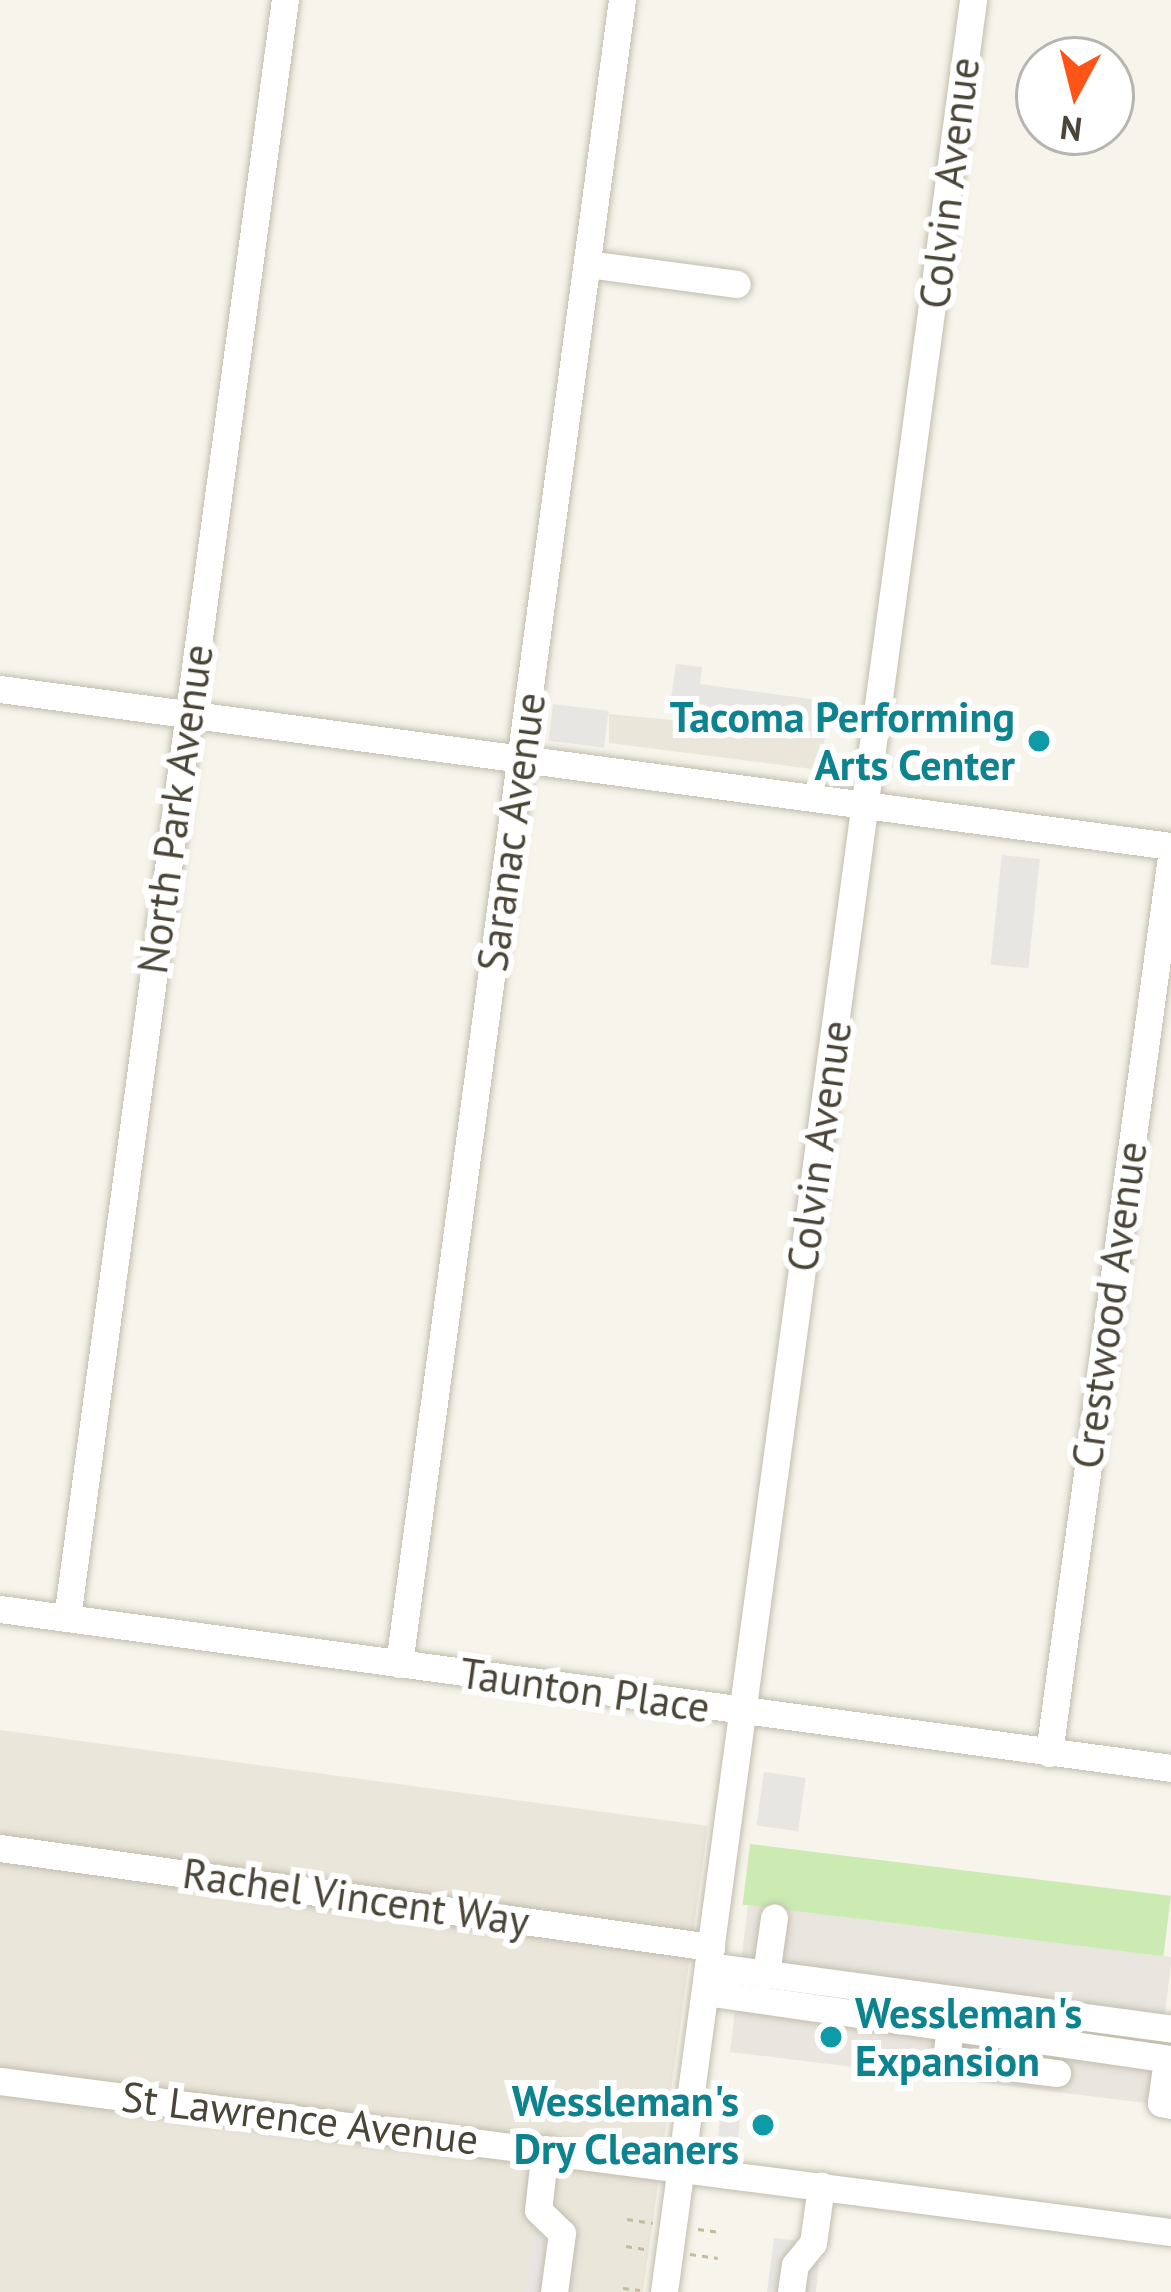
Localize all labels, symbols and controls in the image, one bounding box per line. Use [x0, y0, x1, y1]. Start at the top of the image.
north arrow [1015, 36, 1135, 156]
street label: Colvin Avenue [909, 54, 989, 312]
text: N [1058, 107, 1084, 152]
street label: North Park Avenue [127, 640, 223, 978]
street label: Saranac Avenue [466, 688, 556, 976]
place label: Tacoma Performing Arts Center [670, 692, 1015, 790]
marker: Tacoma Performing Arts Center [1026, 728, 1052, 754]
street label: Colvin Avenue [776, 1017, 862, 1275]
street label: Crestwood Avenue [1061, 1137, 1157, 1473]
street label: Taunton Place [457, 1648, 713, 1732]
street label: Rachel Vincent Way [178, 1848, 534, 1946]
place label: Wessleman's Expansion [855, 1988, 1082, 2086]
marker: Wessleman's Expansion [818, 2024, 844, 2050]
street label: St Lawrence Avenue [118, 2071, 482, 2165]
place label: Wessleman's Dry Cleaners [512, 2076, 739, 2174]
marker: Wessleman's Dry Cleaners [750, 2112, 776, 2138]

